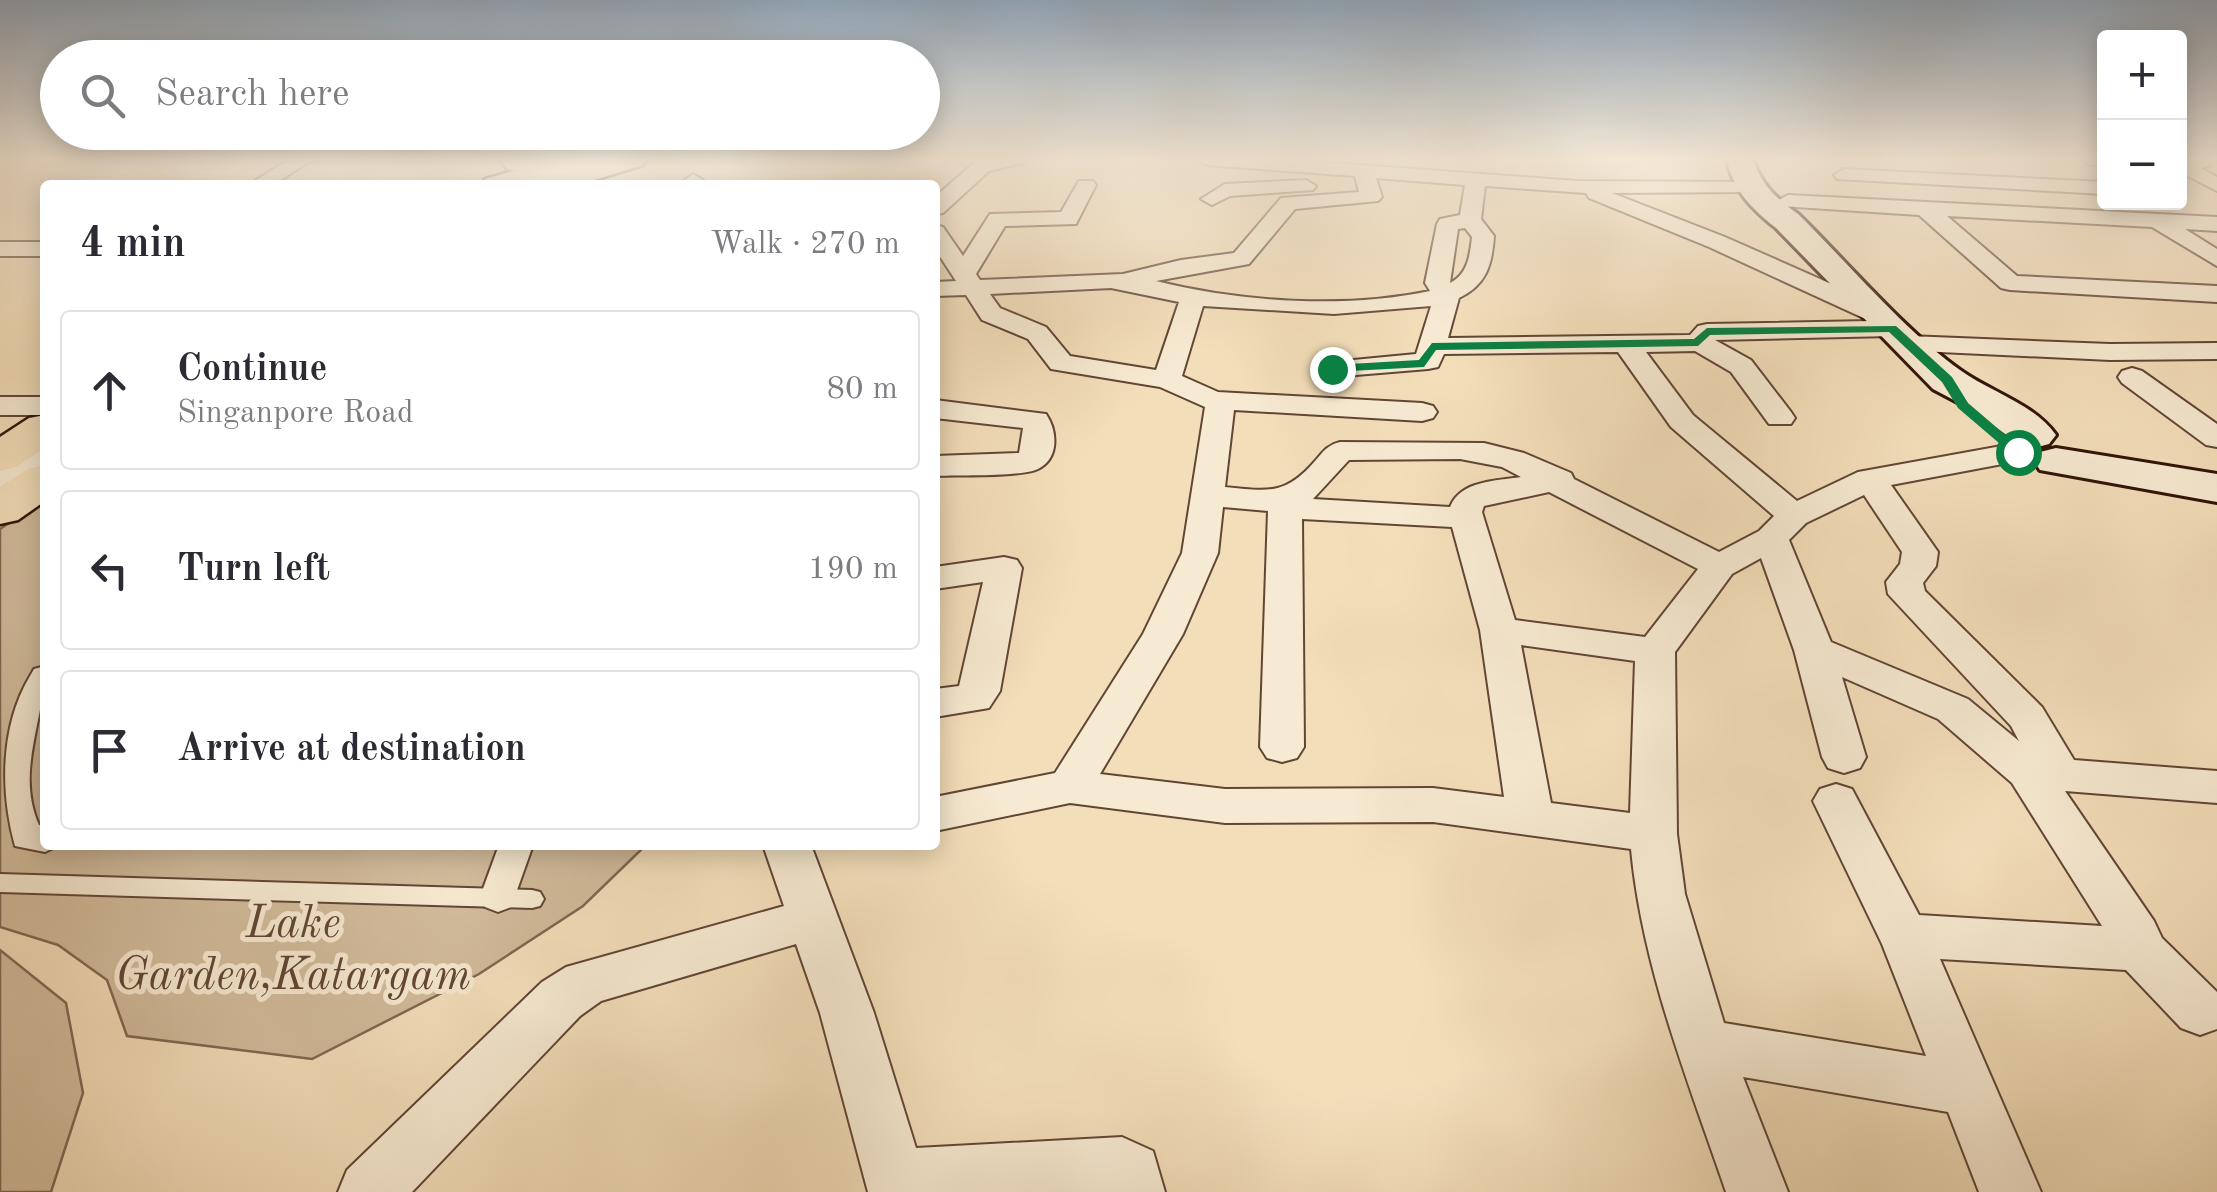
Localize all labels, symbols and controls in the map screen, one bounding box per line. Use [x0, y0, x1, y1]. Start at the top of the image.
map controls [2097, 30, 2187, 210]
button: + [2097, 30, 2187, 120]
search box [40, 40, 940, 150]
icon: search [75, 68, 130, 123]
text: Search here [155, 76, 350, 114]
button: − [2097, 120, 2187, 210]
text: 4 min [80, 224, 186, 266]
text: Walk · 270 m [710, 229, 900, 261]
route end [1310, 347, 1356, 393]
text: Continue [177, 351, 327, 389]
icon: ahead [82, 363, 137, 418]
text: 80 m [827, 374, 898, 406]
text: Singanpore Road [177, 398, 414, 430]
route start [1996, 430, 2042, 476]
icon: left [82, 543, 137, 598]
text: Turn left [177, 551, 330, 589]
text: 190 m [808, 554, 898, 586]
icon: arrive [82, 723, 137, 778]
text: Arrive at destination [177, 731, 526, 769]
park label: Lake Garden,Katargam [115, 903, 471, 1000]

